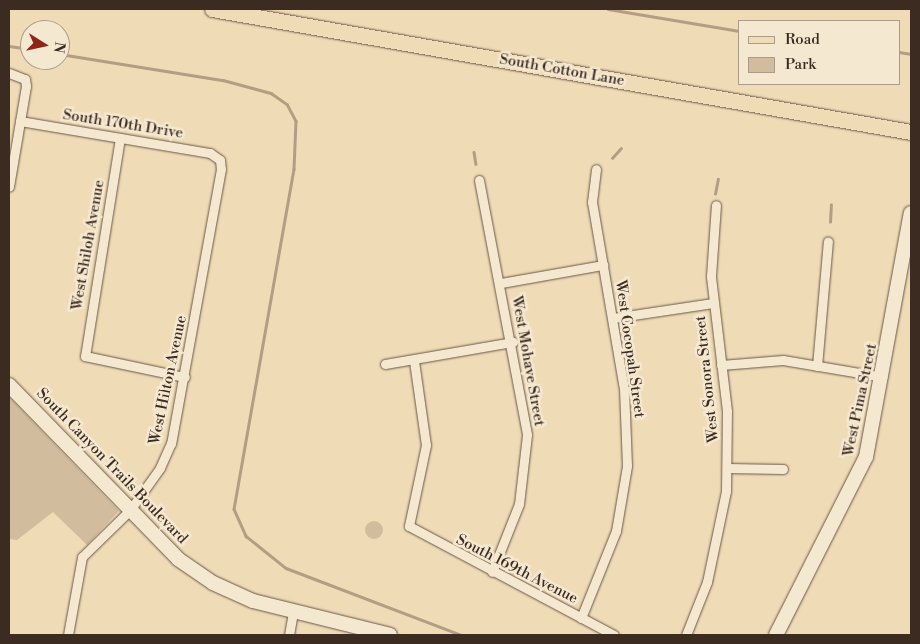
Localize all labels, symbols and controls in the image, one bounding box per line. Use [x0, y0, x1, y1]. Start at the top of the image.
north arrow [20, 20, 70, 70]
legend [738, 20, 900, 85]
text: Road [785, 30, 820, 49]
text: N [49, 40, 69, 54]
street label: South Cotton Lane [498, 50, 626, 90]
text: Park [785, 55, 816, 74]
street label: South 170th Drive [62, 106, 184, 142]
street label: West Shiloh Avenue [68, 178, 108, 312]
street label: West Cocopah Street [611, 279, 649, 419]
street label: West Mohave Street [508, 294, 548, 428]
street label: West Hilton Avenue [146, 314, 190, 446]
street label: West Sonora Street [691, 315, 723, 443]
street label: West Pima Street [839, 342, 881, 458]
street label: South Canyon Trails Boulevard [33, 384, 191, 548]
street label: South 169th Avenue [453, 531, 581, 607]

